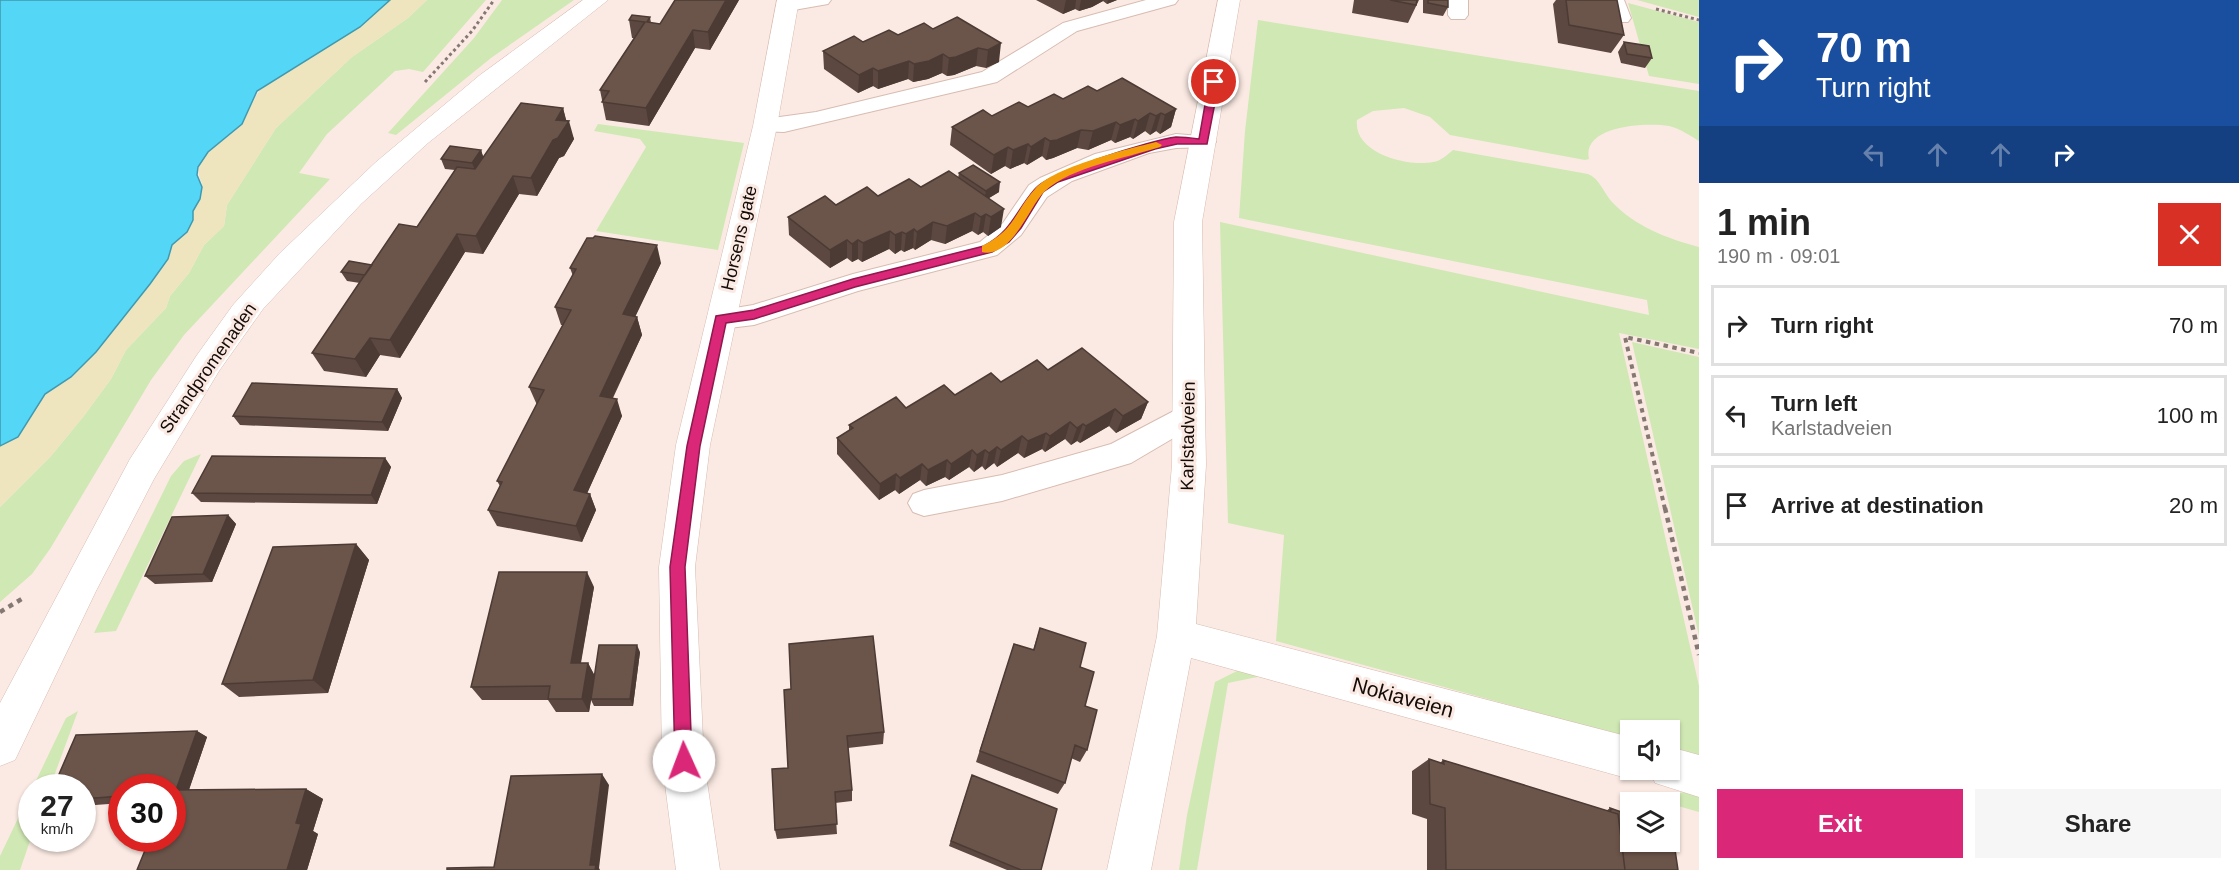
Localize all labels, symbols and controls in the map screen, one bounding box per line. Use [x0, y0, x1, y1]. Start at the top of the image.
icon: right [1717, 24, 1795, 102]
text: 70 m [1816, 24, 1912, 71]
pin [1188, 56, 1239, 107]
icon: arrive [1197, 65, 1230, 98]
text: Turn right [1816, 73, 1931, 103]
icon: left [1858, 138, 1891, 171]
icon: ahead [1921, 138, 1954, 171]
icon: ahead [1984, 138, 2017, 171]
icon: right [2047, 138, 2080, 171]
street label: Horsens gate [717, 184, 761, 292]
text: 1 min [1717, 202, 1811, 243]
button: close [2158, 203, 2221, 266]
text: 190 m · 09:01 [1717, 245, 1840, 267]
street label: Strandpromenaden [156, 299, 260, 437]
icon: right [1720, 309, 1753, 342]
text: Turn right [1771, 313, 1873, 338]
text: 70 m [2169, 313, 2218, 338]
street label: Karlstadveien [1177, 381, 1199, 491]
text: Turn left [1771, 391, 1857, 416]
icon: left [1720, 399, 1753, 432]
text: 100 m [2157, 403, 2218, 428]
text: Karlstadveien [1771, 417, 1892, 439]
icon: arrive [1720, 489, 1753, 522]
text: Arrive at destination [1771, 493, 1984, 518]
text: 20 m [2169, 493, 2218, 518]
street label: Nokiaveien [1350, 672, 1456, 722]
map controls [1620, 720, 1680, 852]
button: sound [1620, 720, 1680, 780]
position arrow [652, 729, 716, 793]
speed limit sign: 30 [108, 774, 186, 852]
text: 27 [40, 789, 74, 822]
button: Exit [1717, 789, 1963, 858]
button: Share [1975, 789, 2221, 858]
button: layers [1620, 792, 1680, 852]
text: km/h [41, 820, 73, 837]

